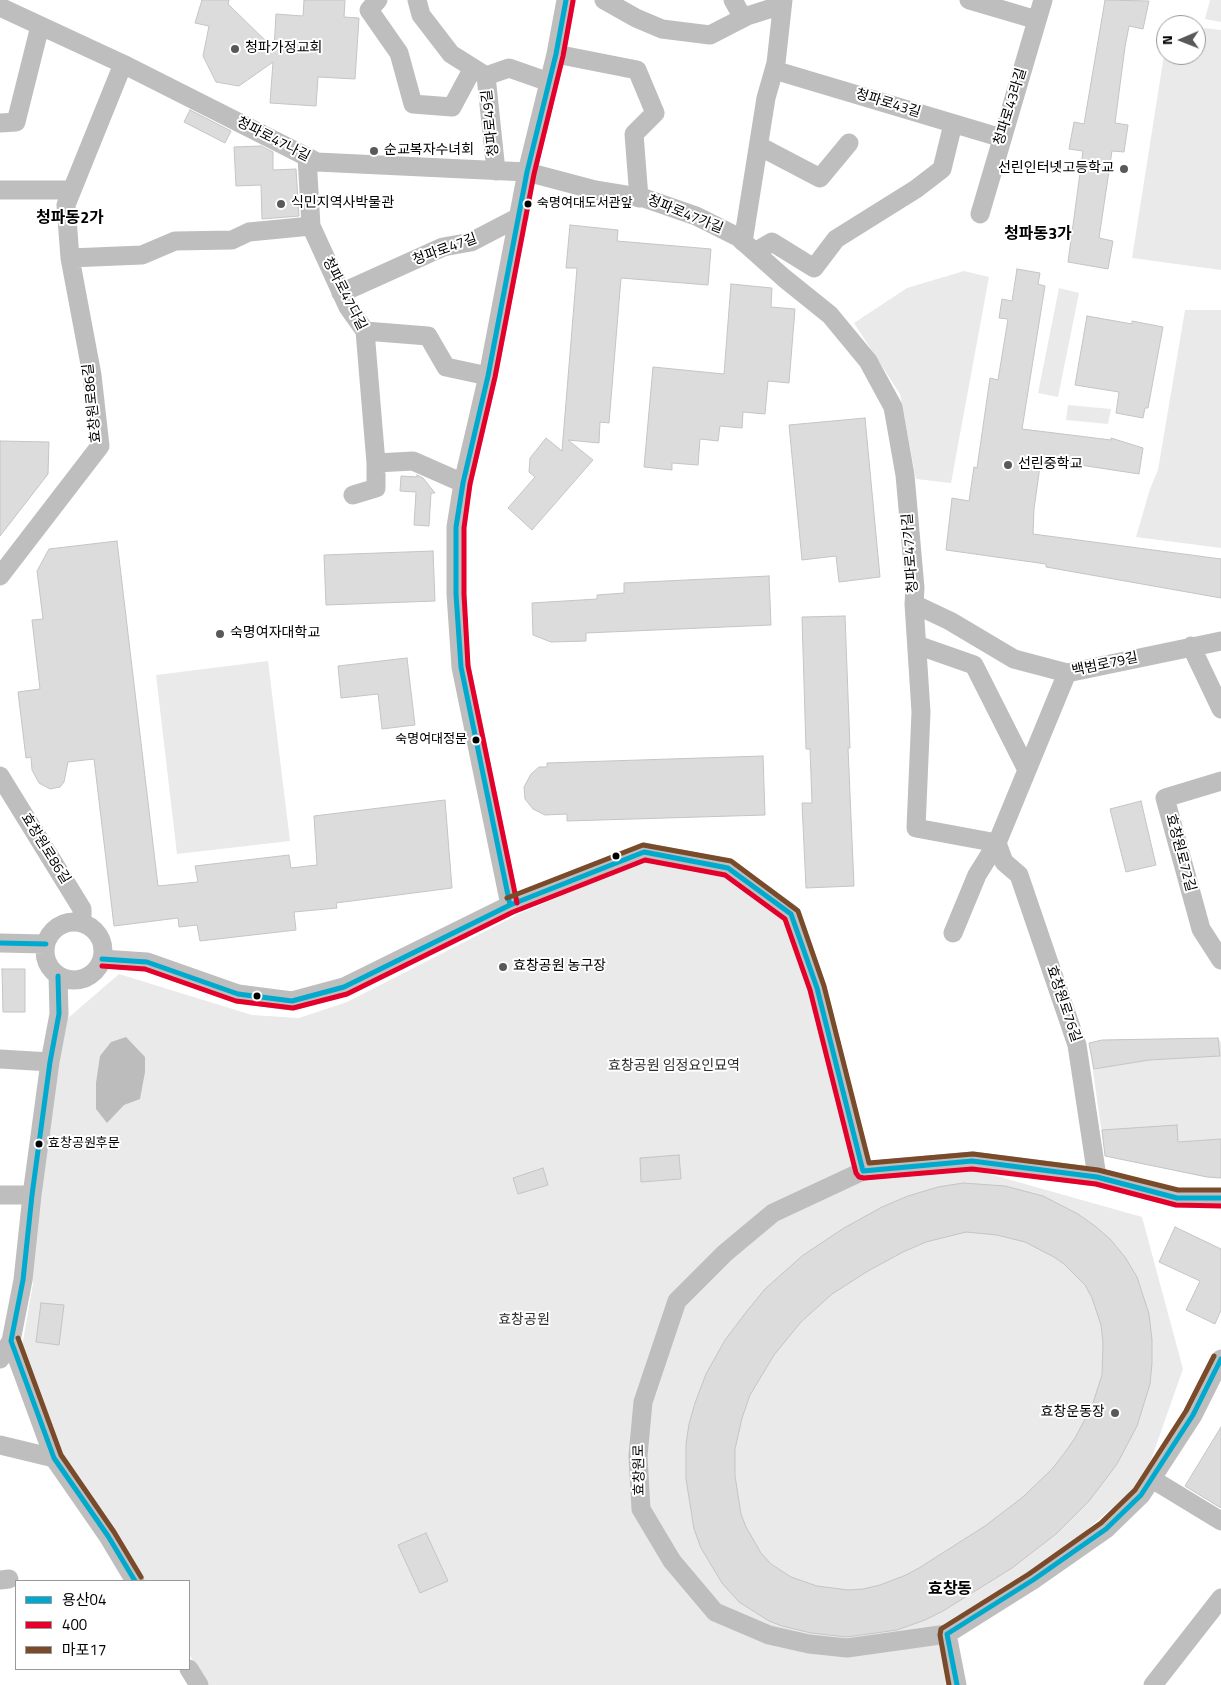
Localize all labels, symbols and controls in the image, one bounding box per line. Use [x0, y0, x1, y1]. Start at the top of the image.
north arrow [1156, 15, 1206, 65]
text: N [1156, 35, 1177, 45]
place label: 청파가정교회 [245, 41, 322, 57]
marker: 청파가정교회 [229, 43, 241, 55]
street label: 청파로43라길 [991, 66, 1031, 148]
street label: 청파로43길 [853, 86, 923, 122]
street label: 청파로49길 [479, 89, 503, 157]
street label: 청파로47나길 [234, 114, 312, 166]
place label: 순교복자수녀회 [384, 143, 474, 159]
marker: 순교복자수녀회 [368, 145, 380, 157]
place label: 선린인터넷고등학교 [998, 161, 1114, 177]
marker: 선린인터넷고등학교 [1118, 163, 1130, 175]
street label: 청파로47가길 [645, 192, 725, 238]
place label: 식민지역사박물관 [291, 196, 394, 212]
place label: 숙명여대도서관앞 [537, 196, 633, 212]
marker: 식민지역사박물관 [275, 198, 287, 210]
marker: 숙명여대도서관앞 [523, 199, 533, 209]
district label: 청파동2가 [36, 209, 104, 229]
district label: 청파동3가 [1004, 225, 1072, 245]
street label: 청파로47길 [411, 231, 479, 269]
street label: 청파로47다길 [318, 255, 370, 333]
street label: 효창원로86길 [80, 362, 106, 444]
place label: 선린중학교 [1018, 457, 1082, 473]
marker: 선린중학교 [1002, 459, 1014, 471]
street label: 청파로47가길 [900, 512, 922, 594]
place label: 숙명여자대학교 [230, 626, 320, 642]
marker: 숙명여자대학교 [214, 628, 226, 640]
street label: 백범로79길 [1070, 650, 1140, 680]
place label: 숙명여대정문 [395, 732, 467, 748]
marker: 숙명여대정문 [471, 735, 481, 745]
street label: 효창원로86길 [17, 811, 73, 887]
street label: 효창원로72길 [1162, 812, 1198, 894]
unlabelled marker [611, 851, 621, 861]
place label: 효창공원 농구장 [513, 959, 606, 975]
marker: 효창공원 농구장 [497, 961, 509, 973]
street label: 효창원로76길 [1042, 963, 1084, 1045]
unlabelled marker [252, 991, 262, 1001]
park label: 효창공원 임정요인묘역 [608, 1059, 740, 1075]
place label: 효창공원후문 [48, 1136, 120, 1152]
marker: 효창공원후문 [34, 1139, 44, 1149]
park label: 효창공원 [498, 1313, 550, 1329]
place label: 효창운동장 [1041, 1405, 1105, 1421]
marker: 효창운동장 [1109, 1407, 1121, 1419]
street label: 효창원로 [631, 1444, 649, 1496]
legend [15, 1580, 190, 1670]
district label: 효창동 [928, 1580, 972, 1600]
text: 용산04 [62, 1588, 106, 1611]
text: 400 [62, 1613, 87, 1636]
text: 마포17 [62, 1638, 106, 1661]

